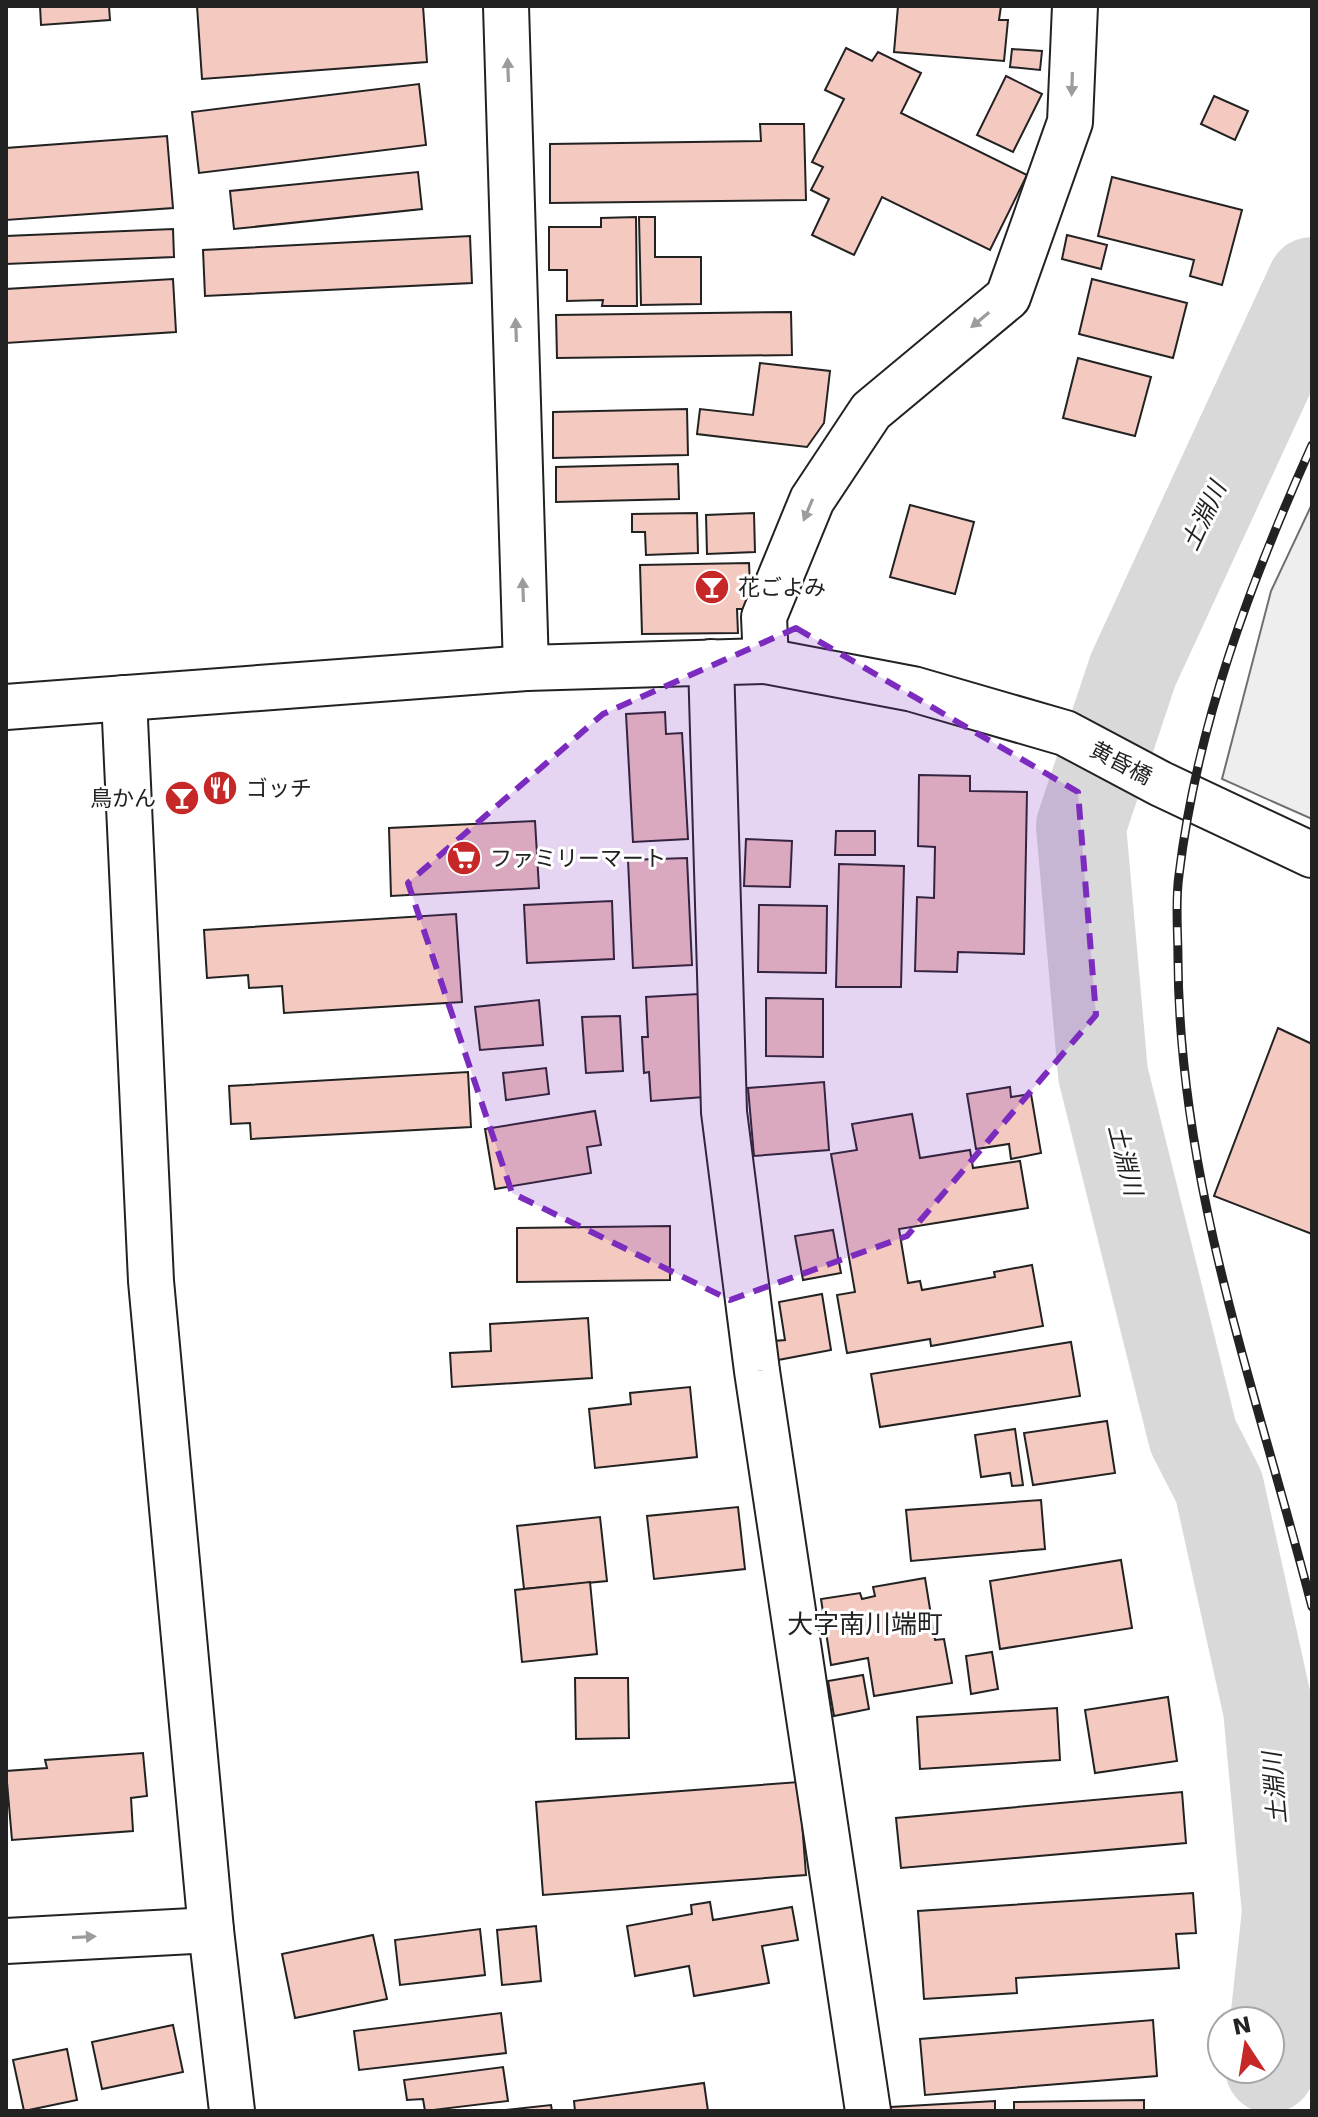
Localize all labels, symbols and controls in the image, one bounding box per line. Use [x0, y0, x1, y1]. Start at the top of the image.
one-way arrow [502, 57, 514, 82]
one-way arrow [1065, 72, 1078, 97]
one-way arrow [971, 311, 991, 328]
one-way arrow [509, 317, 522, 342]
water label: 土淵川 [1176, 475, 1233, 555]
one-way arrow [801, 498, 814, 522]
bar icon: 花ごよみ [693, 568, 731, 606]
place label: 花ごよみ [738, 575, 826, 600]
one-way arrow [517, 577, 530, 602]
street label: 黄昏橋 [1086, 736, 1156, 790]
restaurant icon: ゴッチ [201, 769, 239, 807]
place label: ゴッチ [246, 776, 312, 801]
bar icon: 鳥かん [163, 779, 201, 817]
place label: 鳥かん [90, 786, 156, 811]
supermarket icon: ファミリーマート [445, 839, 483, 877]
place label: ファミリーマート [490, 846, 666, 871]
water label: 土淵川 [1103, 1122, 1148, 1201]
district label: 大字南川端町 [787, 1609, 943, 1639]
water label: 土淵川 [1258, 1748, 1292, 1825]
one-way arrow [72, 1930, 97, 1943]
north arrow [1206, 2005, 1286, 2085]
text: N [1230, 2012, 1254, 2040]

